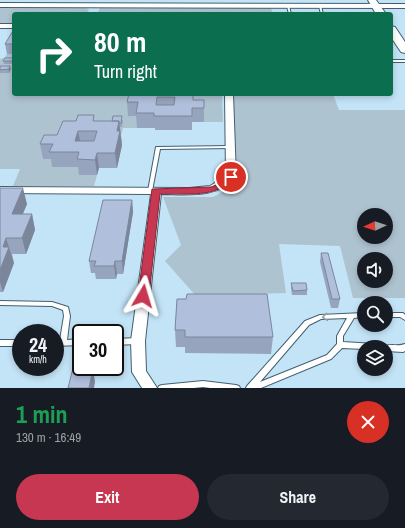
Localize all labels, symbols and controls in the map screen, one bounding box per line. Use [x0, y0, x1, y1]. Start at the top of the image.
text: 80 m [94, 23, 146, 61]
icon: right [28, 28, 80, 80]
text: Turn right [94, 59, 157, 84]
pin [214, 160, 248, 194]
icon: arrive [220, 166, 242, 188]
north arrow [357, 208, 393, 244]
map controls [357, 208, 393, 376]
button: sound [357, 252, 393, 288]
position arrow [122, 275, 164, 317]
button: search [357, 296, 393, 332]
one-way arrow [322, 312, 328, 321]
speed limit sign: 30 [72, 324, 124, 376]
text: 24 [29, 331, 47, 358]
button: layers [357, 340, 393, 376]
text: km/h [29, 353, 47, 366]
text: 1 min [16, 398, 67, 430]
button: close [347, 401, 389, 443]
text: 130 m · 16:49 [16, 429, 81, 446]
button: Exit [16, 474, 199, 520]
button: Share [207, 474, 389, 520]

